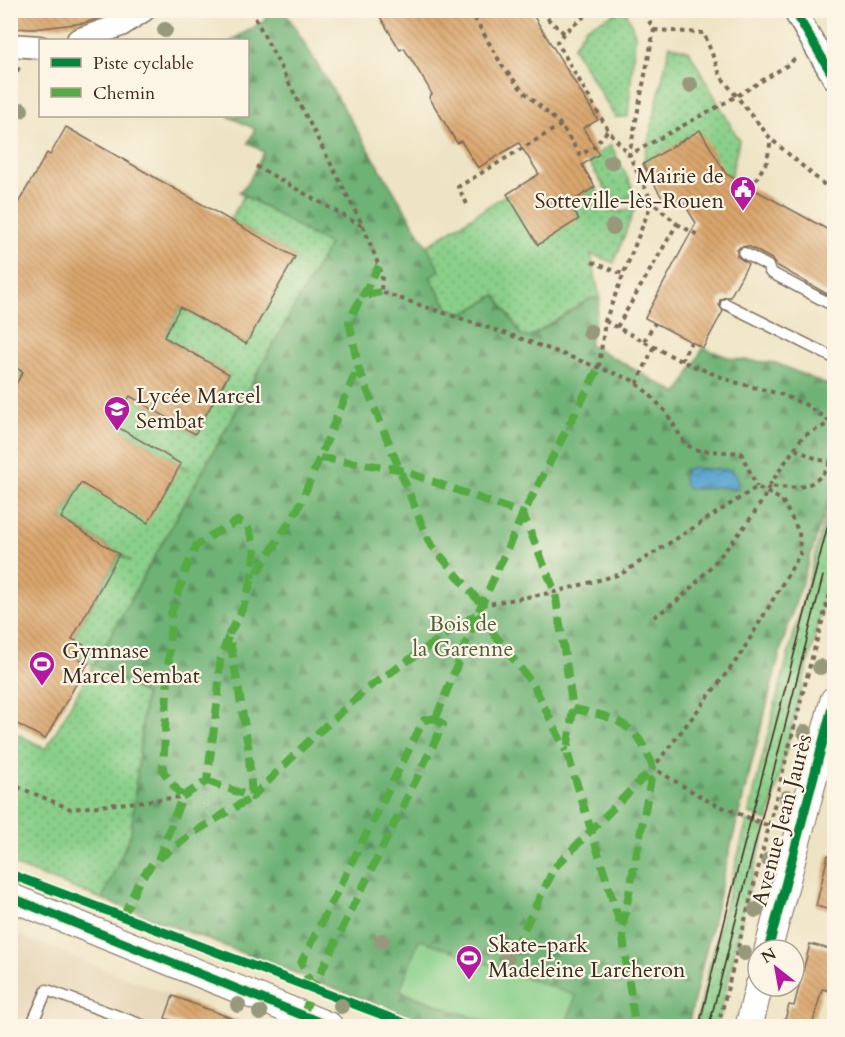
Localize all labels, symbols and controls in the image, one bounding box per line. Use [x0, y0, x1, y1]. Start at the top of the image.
legend [39, 39, 249, 117]
text: Piste cyclable [93, 51, 194, 76]
text: Chemin [93, 81, 156, 106]
place label: Mairie de Sotteville-lès-Rouen [534, 161, 724, 216]
public building icon: Mairie de Sotteville-lès-Rouen [728, 174, 758, 212]
place label: Lycée Marcel Sembat [136, 381, 261, 436]
school or university icon: Lycée Marcel Sembat [102, 394, 132, 432]
park label: Bois de la Garenne [413, 609, 513, 664]
place label: Gymnase Marcel Sembat [62, 636, 200, 691]
sports icon: Gymnase Marcel Sembat [27, 649, 57, 687]
street label: Avenue Jean Jaurès [745, 731, 819, 909]
place label: Skate-park Madeleine Larcheron [488, 930, 686, 985]
north arrow [746, 938, 806, 998]
sports icon: Skate-park Madeleine Larcheron [454, 943, 484, 981]
text: N [757, 943, 781, 969]

